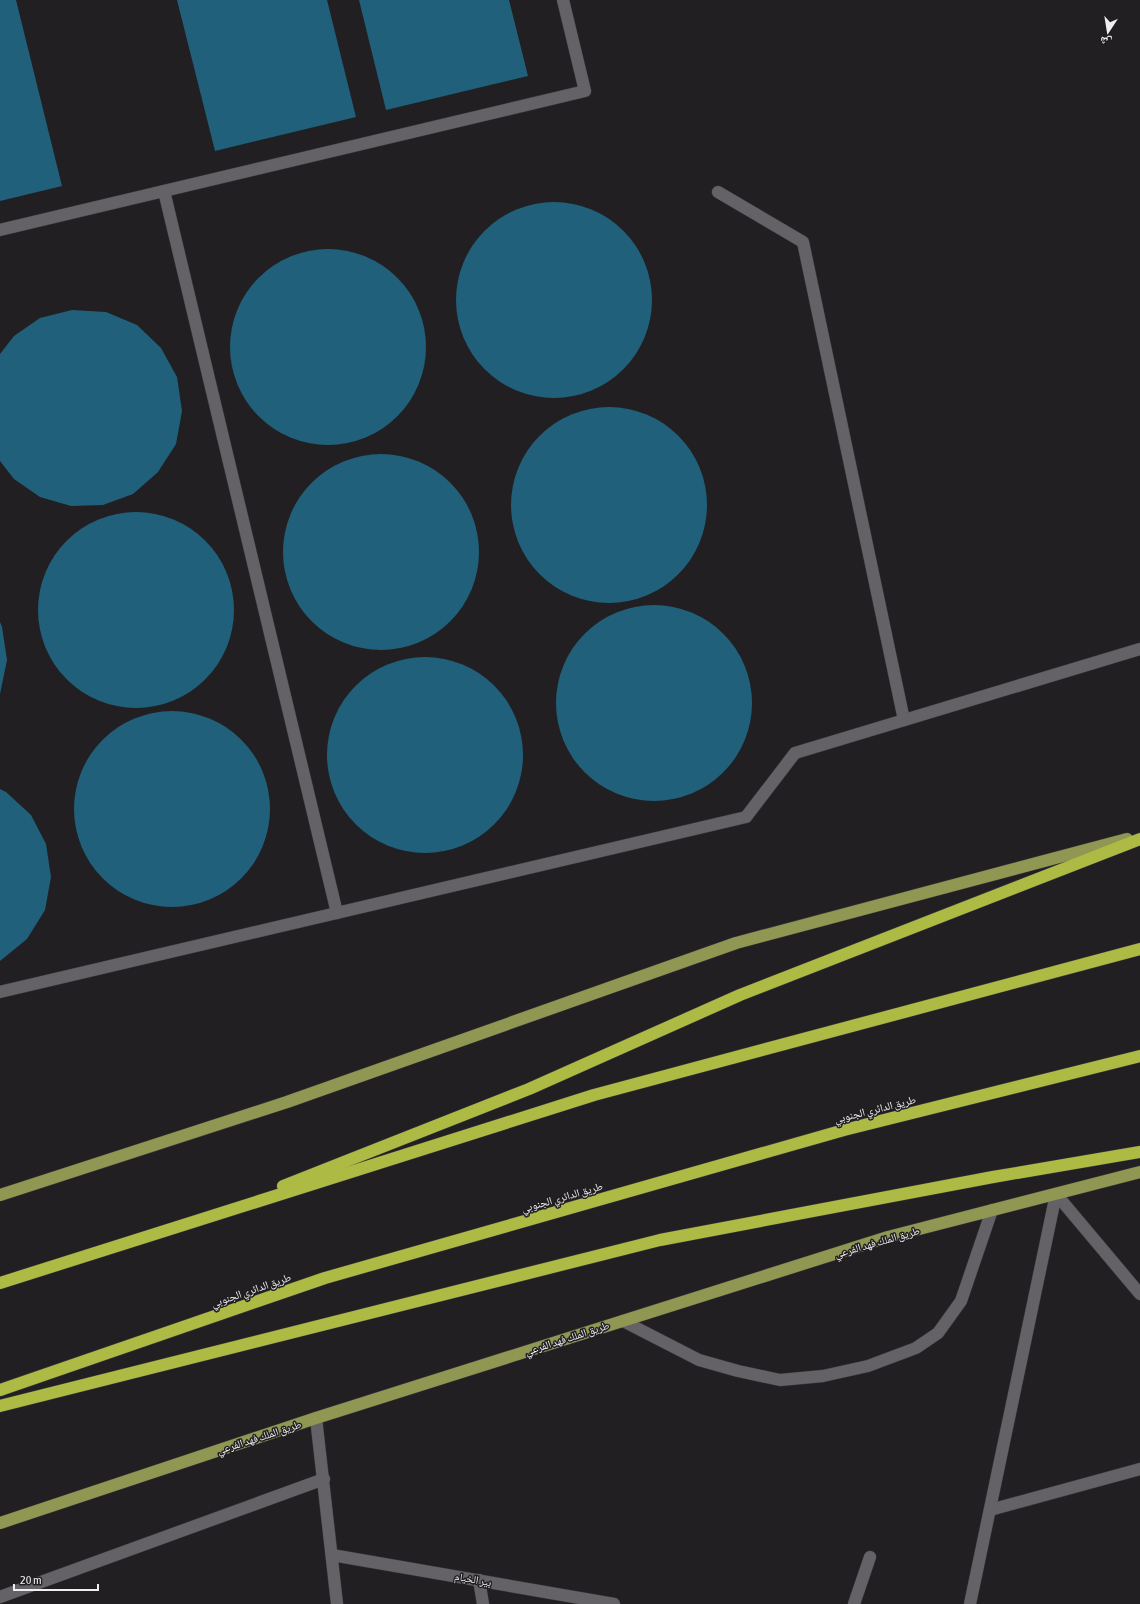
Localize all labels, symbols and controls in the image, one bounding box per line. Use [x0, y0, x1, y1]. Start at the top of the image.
north arrow [1088, 12, 1128, 52]
text: ش [1099, 33, 1113, 49]
street label: طريق الدائري الجنوبي [833, 1093, 918, 1128]
street label: طريق الدائري الجنوبي [520, 1180, 605, 1217]
street label: طريق الملك فهد الفرعي [833, 1224, 922, 1263]
street label: طريق الدائري الجنوبي [209, 1271, 293, 1312]
street label: طريق الملك فهد الفرعي [523, 1319, 612, 1360]
street label: طريق الملك فهد الفرعي [215, 1418, 304, 1459]
scale bar [14, 1566, 98, 1592]
street label: بير الخيام [453, 1570, 492, 1589]
text: 20 m [20, 1573, 42, 1587]

